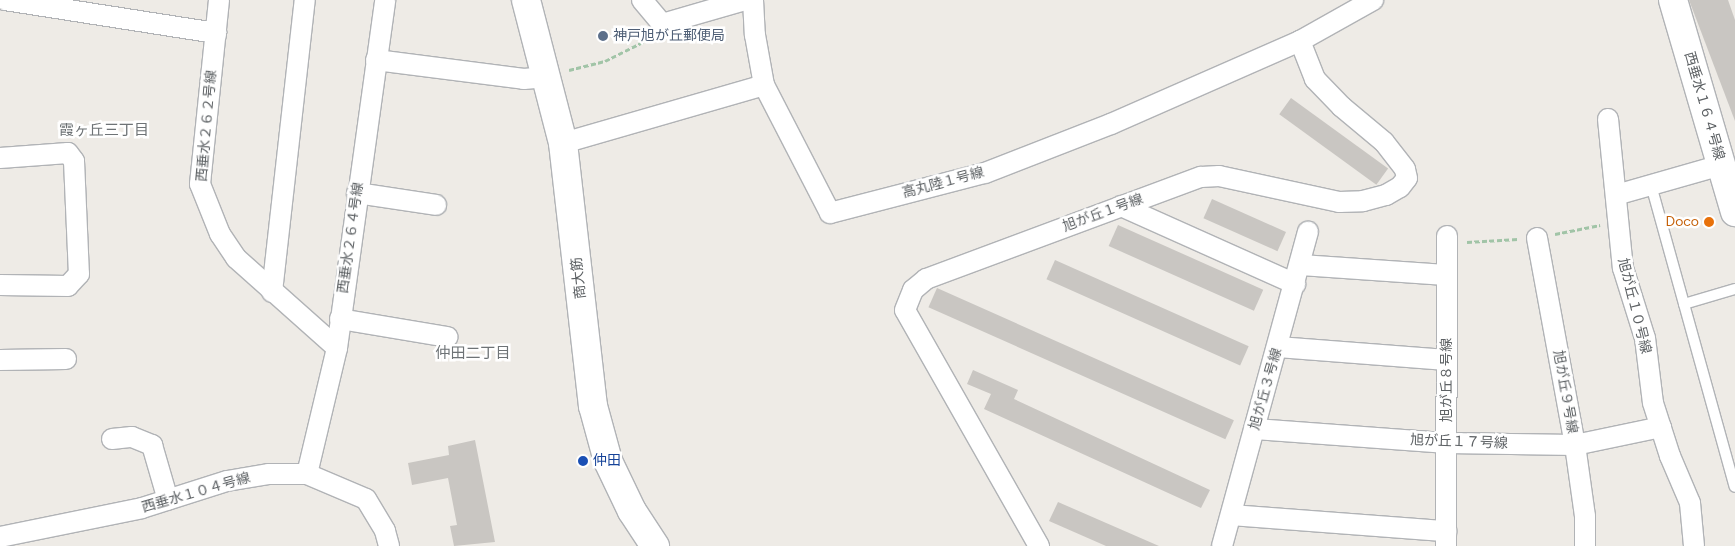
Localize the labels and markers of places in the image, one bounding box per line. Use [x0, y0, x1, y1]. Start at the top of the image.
place label: 神戸旭が丘郵便局 [613, 28, 725, 44]
marker: 神戸旭が丘郵便局 [597, 30, 609, 42]
place label: Doco [1666, 214, 1699, 230]
marker: Doco [1703, 216, 1715, 228]
place label: 仲田 [593, 453, 621, 469]
marker: 仲田 [577, 455, 589, 467]

